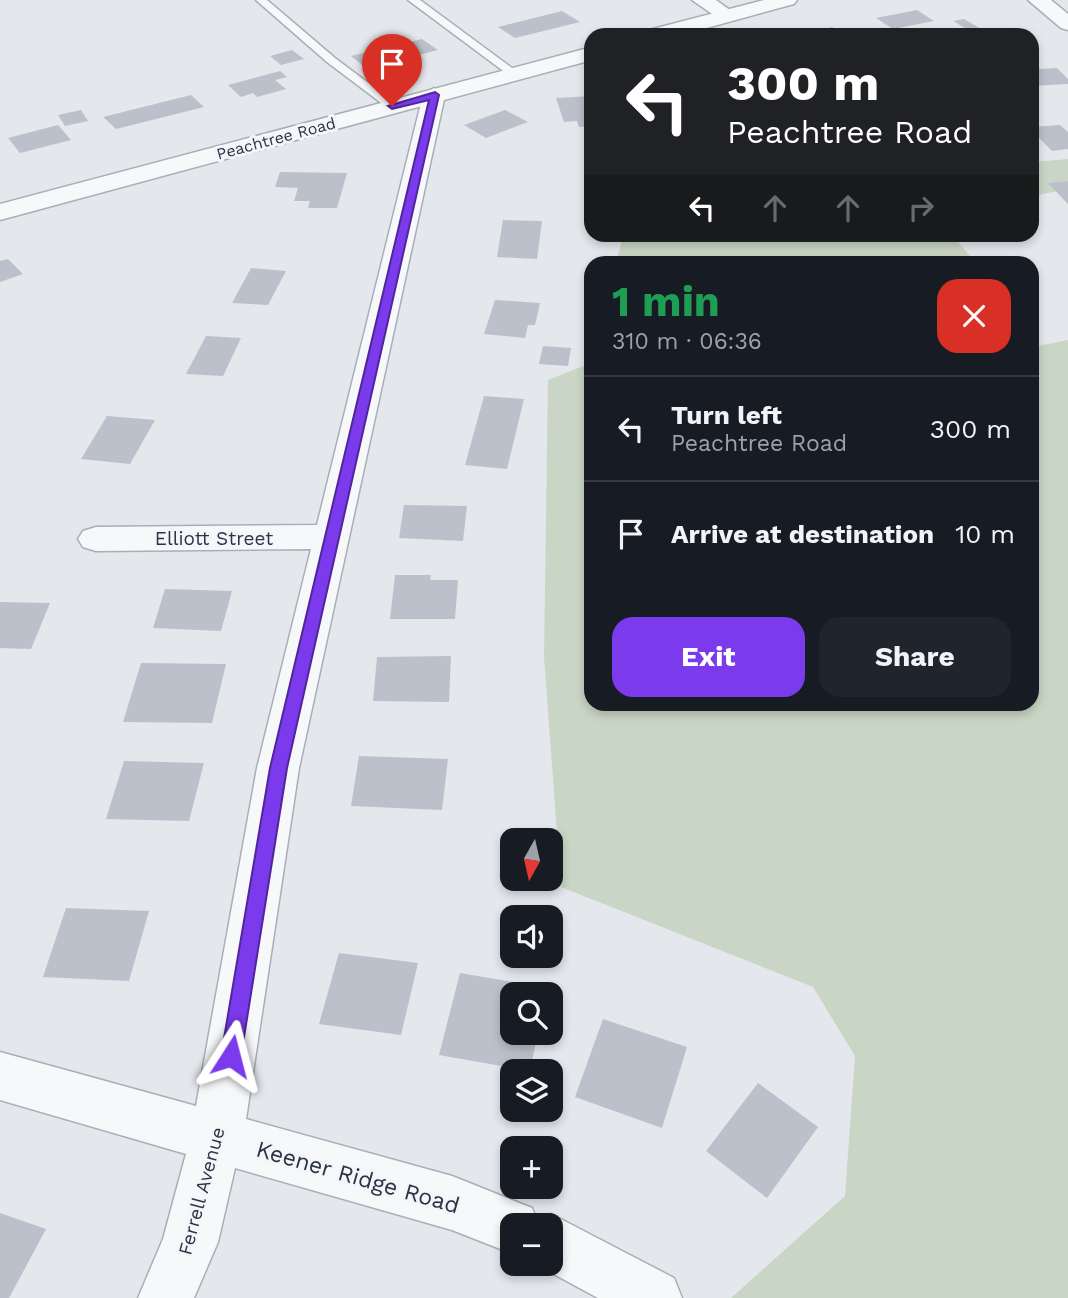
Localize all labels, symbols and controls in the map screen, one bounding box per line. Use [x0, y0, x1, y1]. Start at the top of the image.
pin [362, 34, 422, 106]
icon: arrive [373, 45, 411, 83]
text: 300 m [727, 54, 879, 112]
icon: left [612, 56, 703, 147]
street label: Peachtree Road [214, 113, 338, 164]
text: Peachtree Road [727, 113, 972, 151]
icon: left [683, 189, 721, 227]
icon: ahead [756, 189, 794, 227]
icon: ahead [829, 189, 867, 227]
icon: right [902, 189, 940, 227]
text: 1 min [612, 277, 720, 326]
button: close [937, 279, 1011, 353]
text: 310 m · 06:36 [612, 328, 762, 355]
text: Turn left [671, 400, 782, 430]
icon: left [612, 410, 650, 448]
text: 300 m [930, 414, 1011, 444]
text: Peachtree Road [671, 430, 847, 457]
icon: arrive [612, 515, 650, 553]
text: Arrive at destination [671, 519, 934, 549]
text: 10 m [955, 519, 1015, 549]
street label: Elliott Street [155, 527, 273, 550]
button: Exit [612, 617, 805, 697]
button: Share [819, 617, 1011, 697]
north arrow [500, 828, 564, 891]
map controls [500, 828, 563, 1276]
button: sound [500, 905, 563, 968]
button: search [500, 982, 563, 1045]
position arrow [194, 1019, 268, 1093]
button: layers [500, 1059, 563, 1122]
street label: Ferrell Avenue [173, 1125, 230, 1258]
street label: Keener Ridge Road [253, 1136, 463, 1219]
button: + [500, 1136, 563, 1199]
button: − [500, 1213, 563, 1276]

